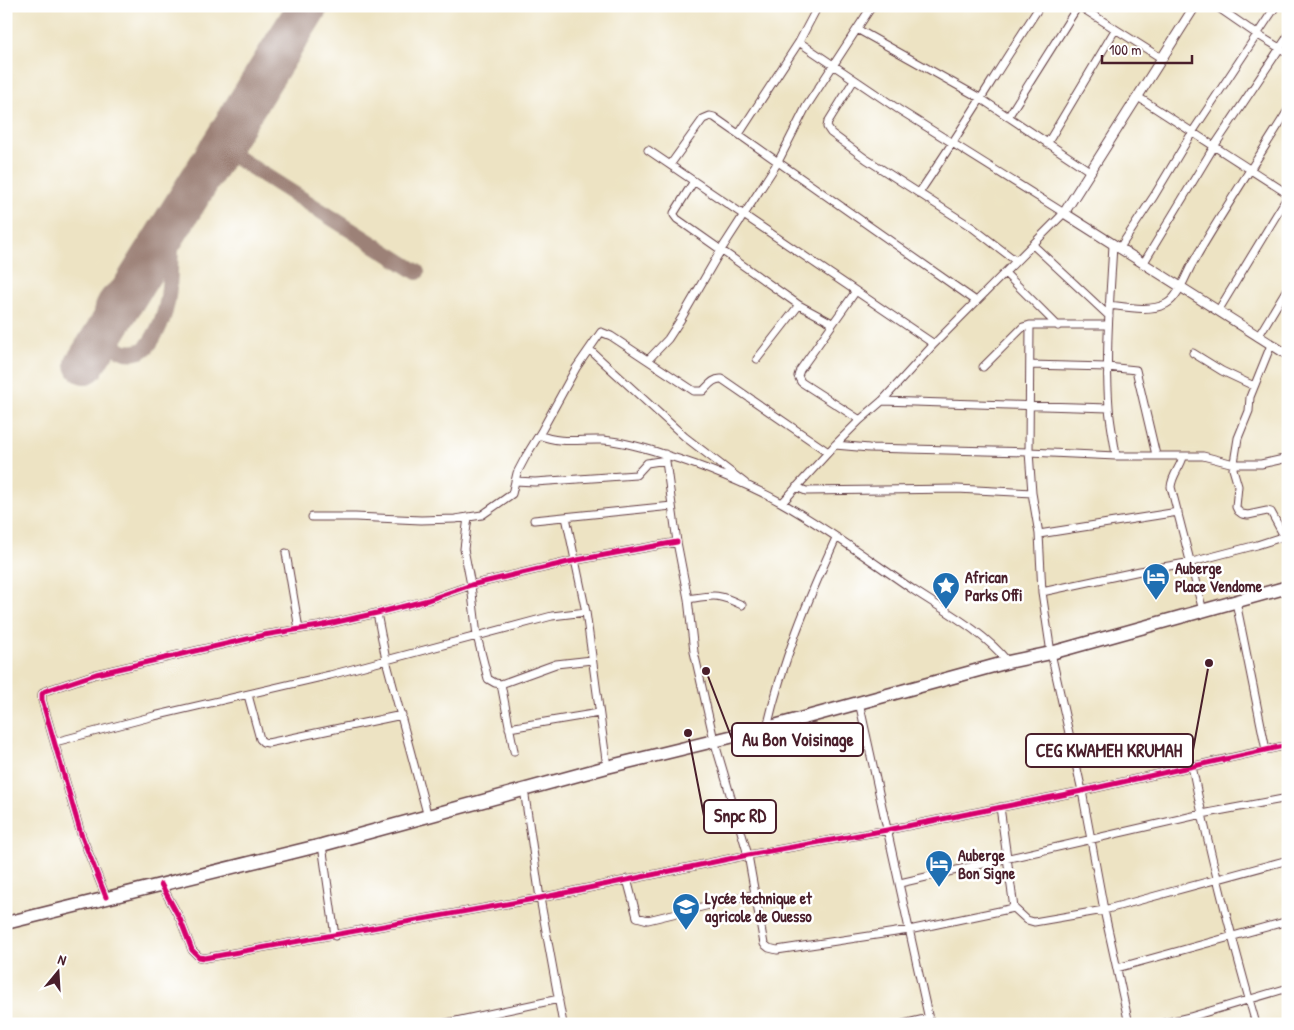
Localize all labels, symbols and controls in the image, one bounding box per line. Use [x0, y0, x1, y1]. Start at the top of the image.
scale bar [1102, 32, 1192, 64]
text: 100 m [1109, 39, 1142, 60]
place label: Auberge Place Vendome [1175, 557, 1263, 597]
hotel icon: Auberge Place Vendome [1141, 562, 1171, 601]
place label: African Parks Offi [965, 566, 1023, 606]
place icon: African Parks Offi [931, 571, 961, 610]
callout: Au Bon Voisinage [732, 723, 863, 756]
text: Au Bon Voisinage [742, 727, 855, 753]
callout: CEG KWAMEH KRUMAH [1026, 734, 1193, 767]
text: CEG KWAMEH KRUMAH [1036, 738, 1183, 763]
callout: Snpc RD [704, 800, 776, 833]
text: Snpc RD [714, 803, 766, 829]
place label: Auberge Bon Signe [958, 844, 1016, 885]
hotel icon: Auberge Bon Signe [924, 849, 954, 888]
place label: Lycée technique et agricole de Ouesso [705, 887, 812, 928]
school or university icon: Lycée technique et agricole de Ouesso [671, 892, 701, 931]
north arrow [32, 948, 82, 998]
text: N [56, 949, 69, 970]

